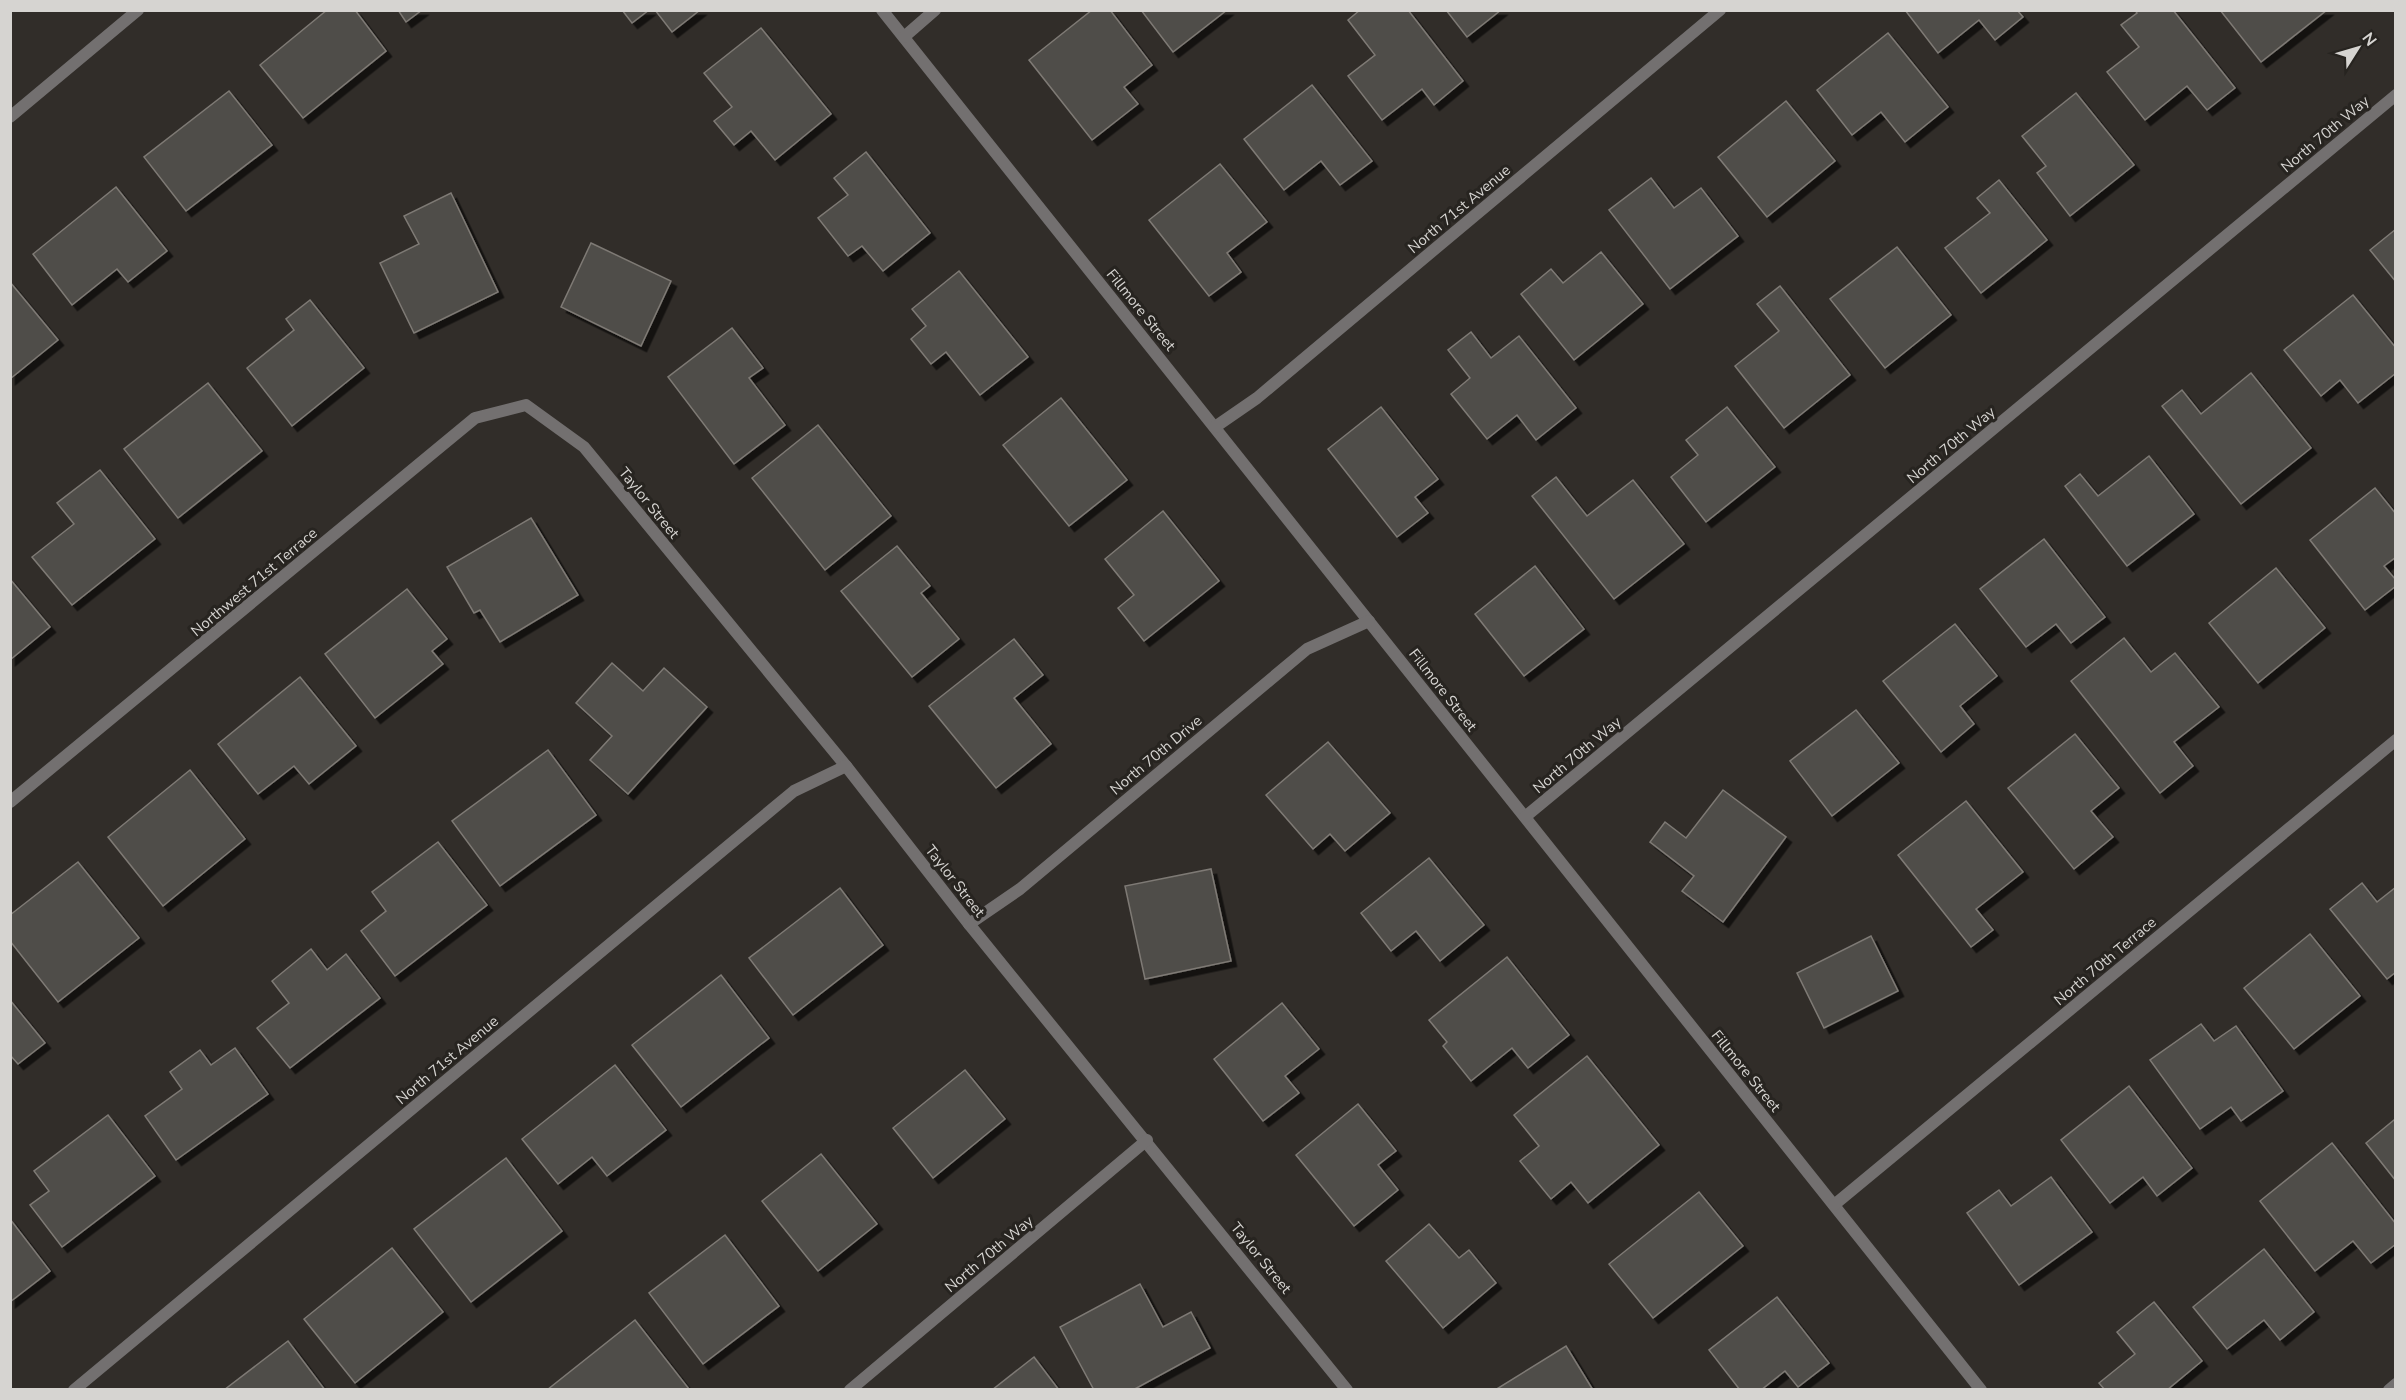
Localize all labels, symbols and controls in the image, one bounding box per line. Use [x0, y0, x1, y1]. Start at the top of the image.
north arrow [2328, 18, 2388, 78]
text: N [2357, 28, 2382, 51]
street label: North 70th Way [2277, 91, 2374, 177]
street label: North 71st Avenue [1403, 160, 1515, 258]
street label: Fillmore Street [1102, 265, 1181, 356]
street label: North 70th Way [1903, 402, 2000, 488]
street label: Taylor Street [614, 463, 684, 543]
street label: Northwest 71st Terrace [187, 523, 321, 641]
street label: Fillmore Street [1404, 645, 1482, 736]
street label: North 70th Drive [1106, 711, 1206, 799]
street label: North 70th Way [1529, 712, 1626, 798]
street label: Taylor Street [921, 841, 990, 922]
street label: North 70th Terrace [2050, 912, 2160, 1010]
street label: North 71st Avenue [391, 1011, 503, 1109]
street label: Fillmore Street [1707, 1026, 1786, 1117]
street label: North 70th Way [941, 1211, 1038, 1297]
street label: Taylor Street [1226, 1218, 1296, 1298]

